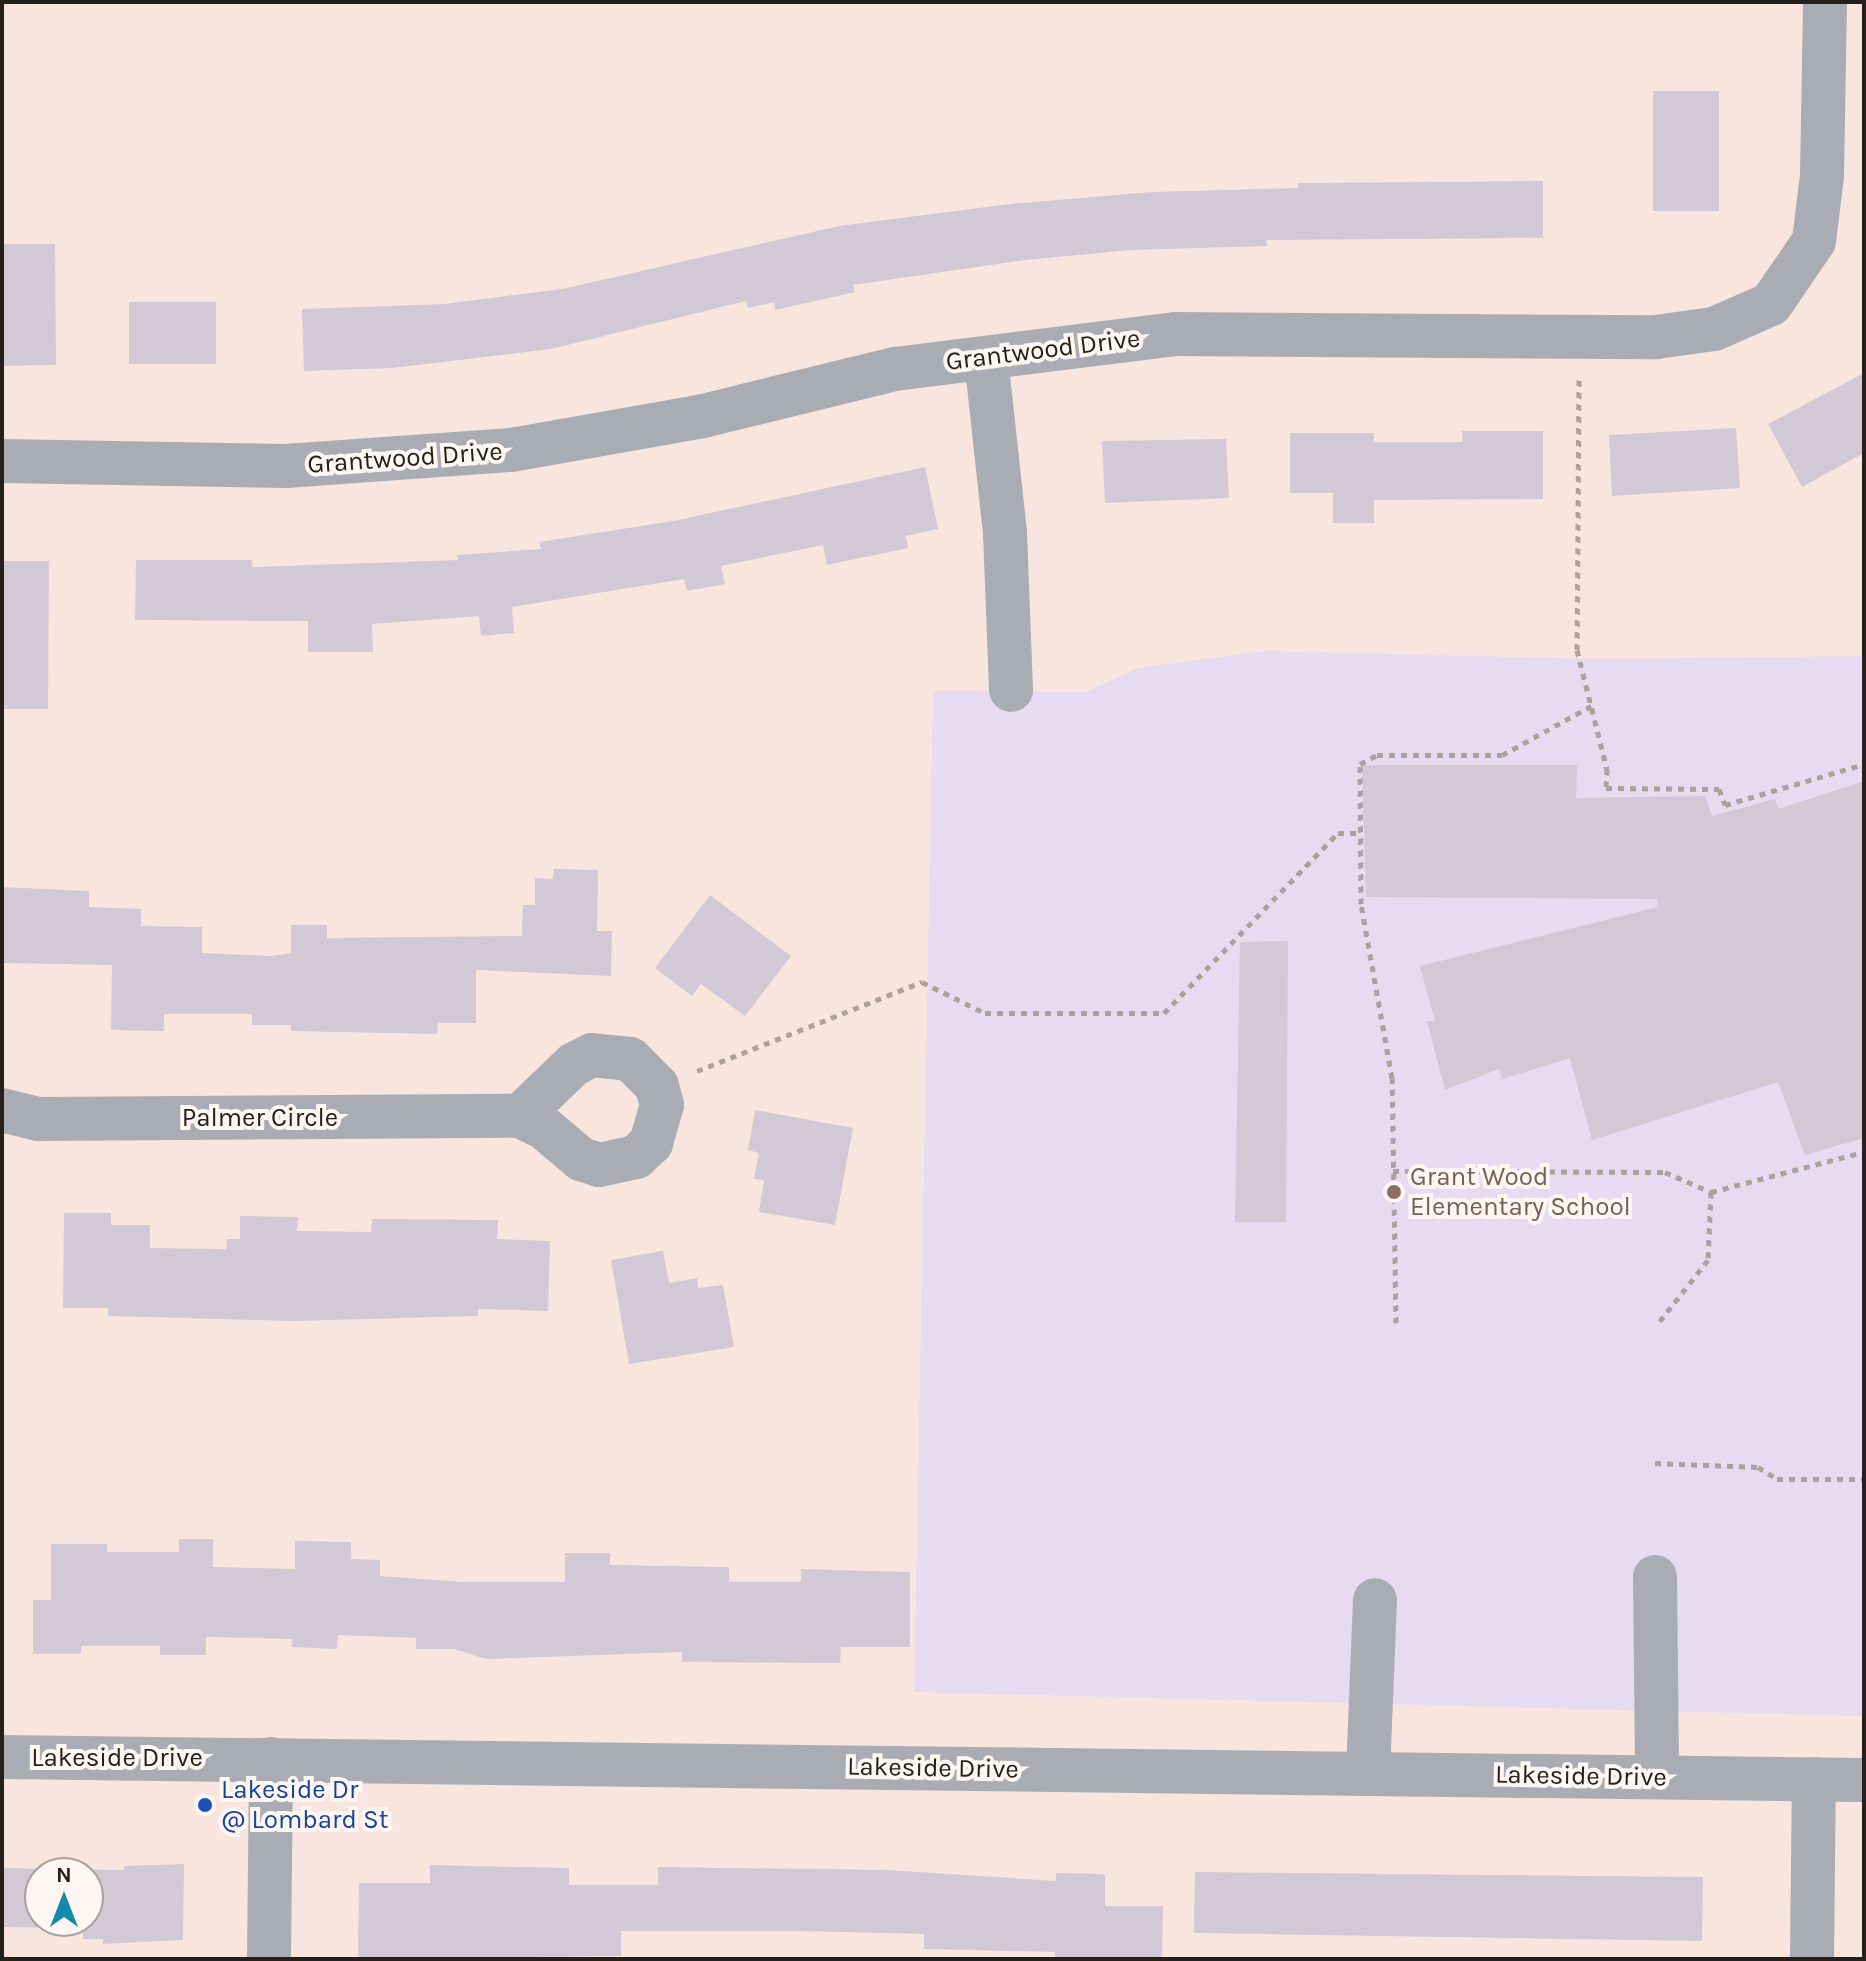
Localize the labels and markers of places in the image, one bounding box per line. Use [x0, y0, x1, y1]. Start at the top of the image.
place label: Grant Wood Elementary School [1410, 1161, 1631, 1222]
marker: Grant Wood Elementary School [1385, 1183, 1403, 1201]
place label: Lakeside Dr @ Lombard St [221, 1774, 388, 1836]
marker: Lakeside Dr @ Lombard St [196, 1796, 214, 1814]

